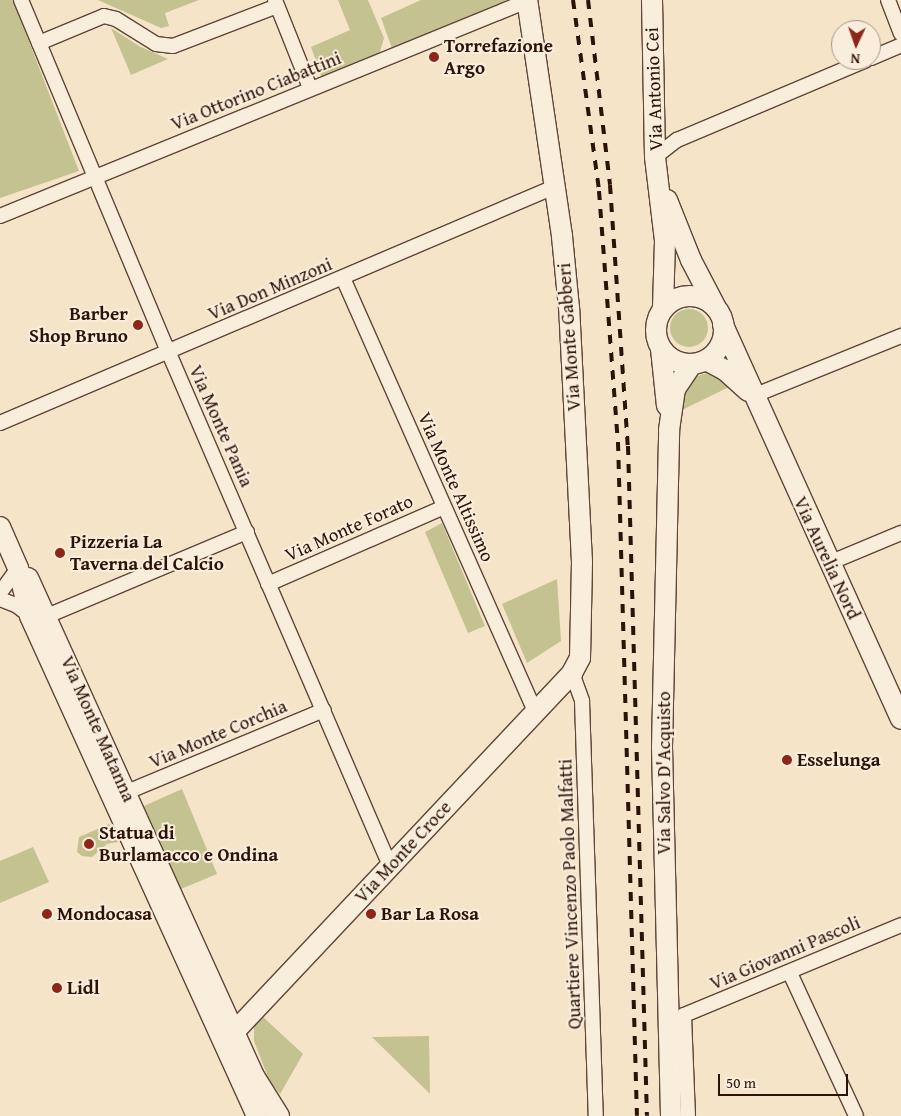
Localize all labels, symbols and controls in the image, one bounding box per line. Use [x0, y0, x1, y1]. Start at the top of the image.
north arrow [831, 20, 881, 70]
street label: Via Antonio Cei [640, 27, 668, 151]
place label: Torrefazione Argo [444, 35, 553, 79]
street label: Via Ottorino Ciabattini [168, 46, 344, 136]
text: N [850, 49, 860, 69]
marker: Torrefazione Argo [428, 51, 440, 63]
street label: Via Don Minzoni [205, 253, 335, 325]
street label: Via Monte Gabberi [552, 262, 586, 412]
place label: Barber Shop Bruno [29, 303, 128, 347]
marker: Barber Shop Bruno [132, 319, 144, 331]
street label: Via Monte Pania [184, 362, 258, 490]
street label: Via Monte Altissimo [413, 409, 499, 565]
street label: Via Monte Forato [281, 490, 417, 566]
street label: Via Aurelia Nord [789, 493, 865, 623]
place label: Pizzeria La Taverna del Calcio [70, 531, 224, 575]
marker: Pizzeria La Taverna del Calcio [54, 547, 66, 559]
street label: Via Monte Matanna [56, 653, 140, 805]
street label: Via Salvo D'Acquisto [653, 691, 675, 855]
street label: Via Monte Corchia [146, 695, 290, 773]
place label: Esselunga [797, 749, 881, 771]
marker: Esselunga [781, 754, 793, 766]
street label: Quartiere Vincenzo Paolo Malfatti [554, 758, 586, 1030]
street label: Via Monte Croce [350, 796, 456, 908]
place label: Statua di Burlamacco e Ondina [99, 822, 278, 866]
marker: Statua di Burlamacco e Ondina [83, 838, 95, 850]
place label: Mondocasa [57, 903, 152, 925]
place label: Bar La Rosa [381, 903, 479, 925]
marker: Mondocasa [41, 908, 53, 920]
marker: Bar La Rosa [365, 908, 377, 920]
street label: Via Giovanni Pascoli [706, 911, 864, 995]
place label: Lidl [67, 977, 100, 999]
marker: Lidl [51, 982, 63, 994]
scale bar [721, 1064, 851, 1096]
text: 50 m [726, 1072, 756, 1093]

